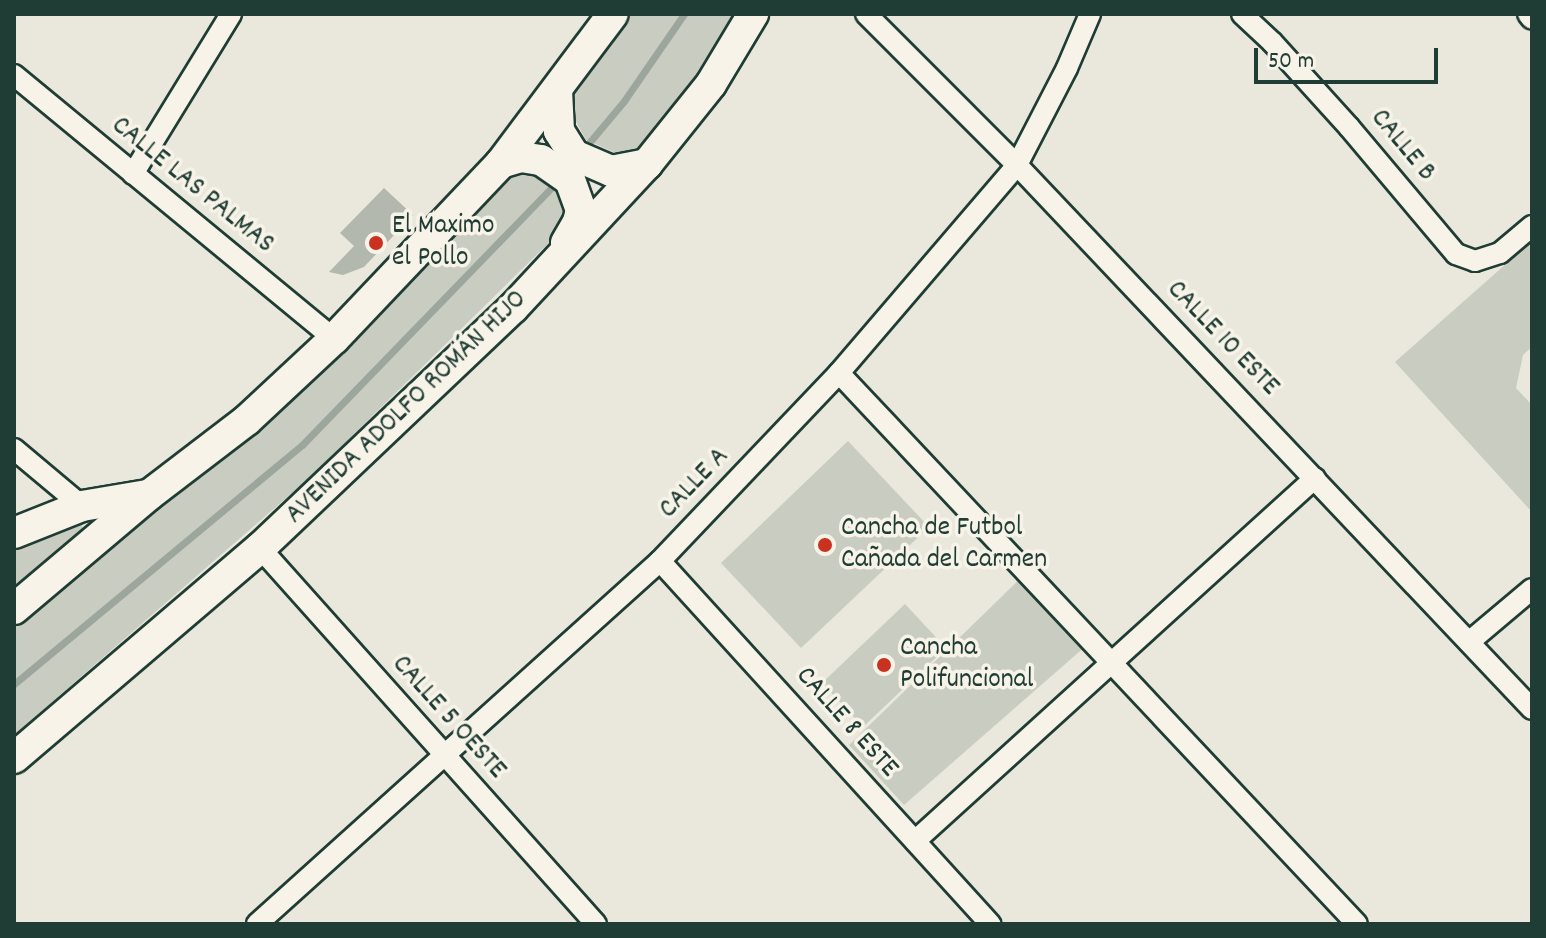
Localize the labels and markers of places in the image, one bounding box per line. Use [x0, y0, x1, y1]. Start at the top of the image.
place label: El Maximo el Pollo [392, 210, 495, 276]
marker: El Maximo el Pollo [367, 234, 385, 252]
place label: Cancha de Futbol Cañada del Carmen [841, 512, 1047, 578]
marker: Cancha de Futbol Cañada del Carmen [816, 536, 834, 554]
place label: Cancha Polifuncional [900, 632, 1033, 698]
marker: Cancha Polifuncional [875, 656, 893, 674]

